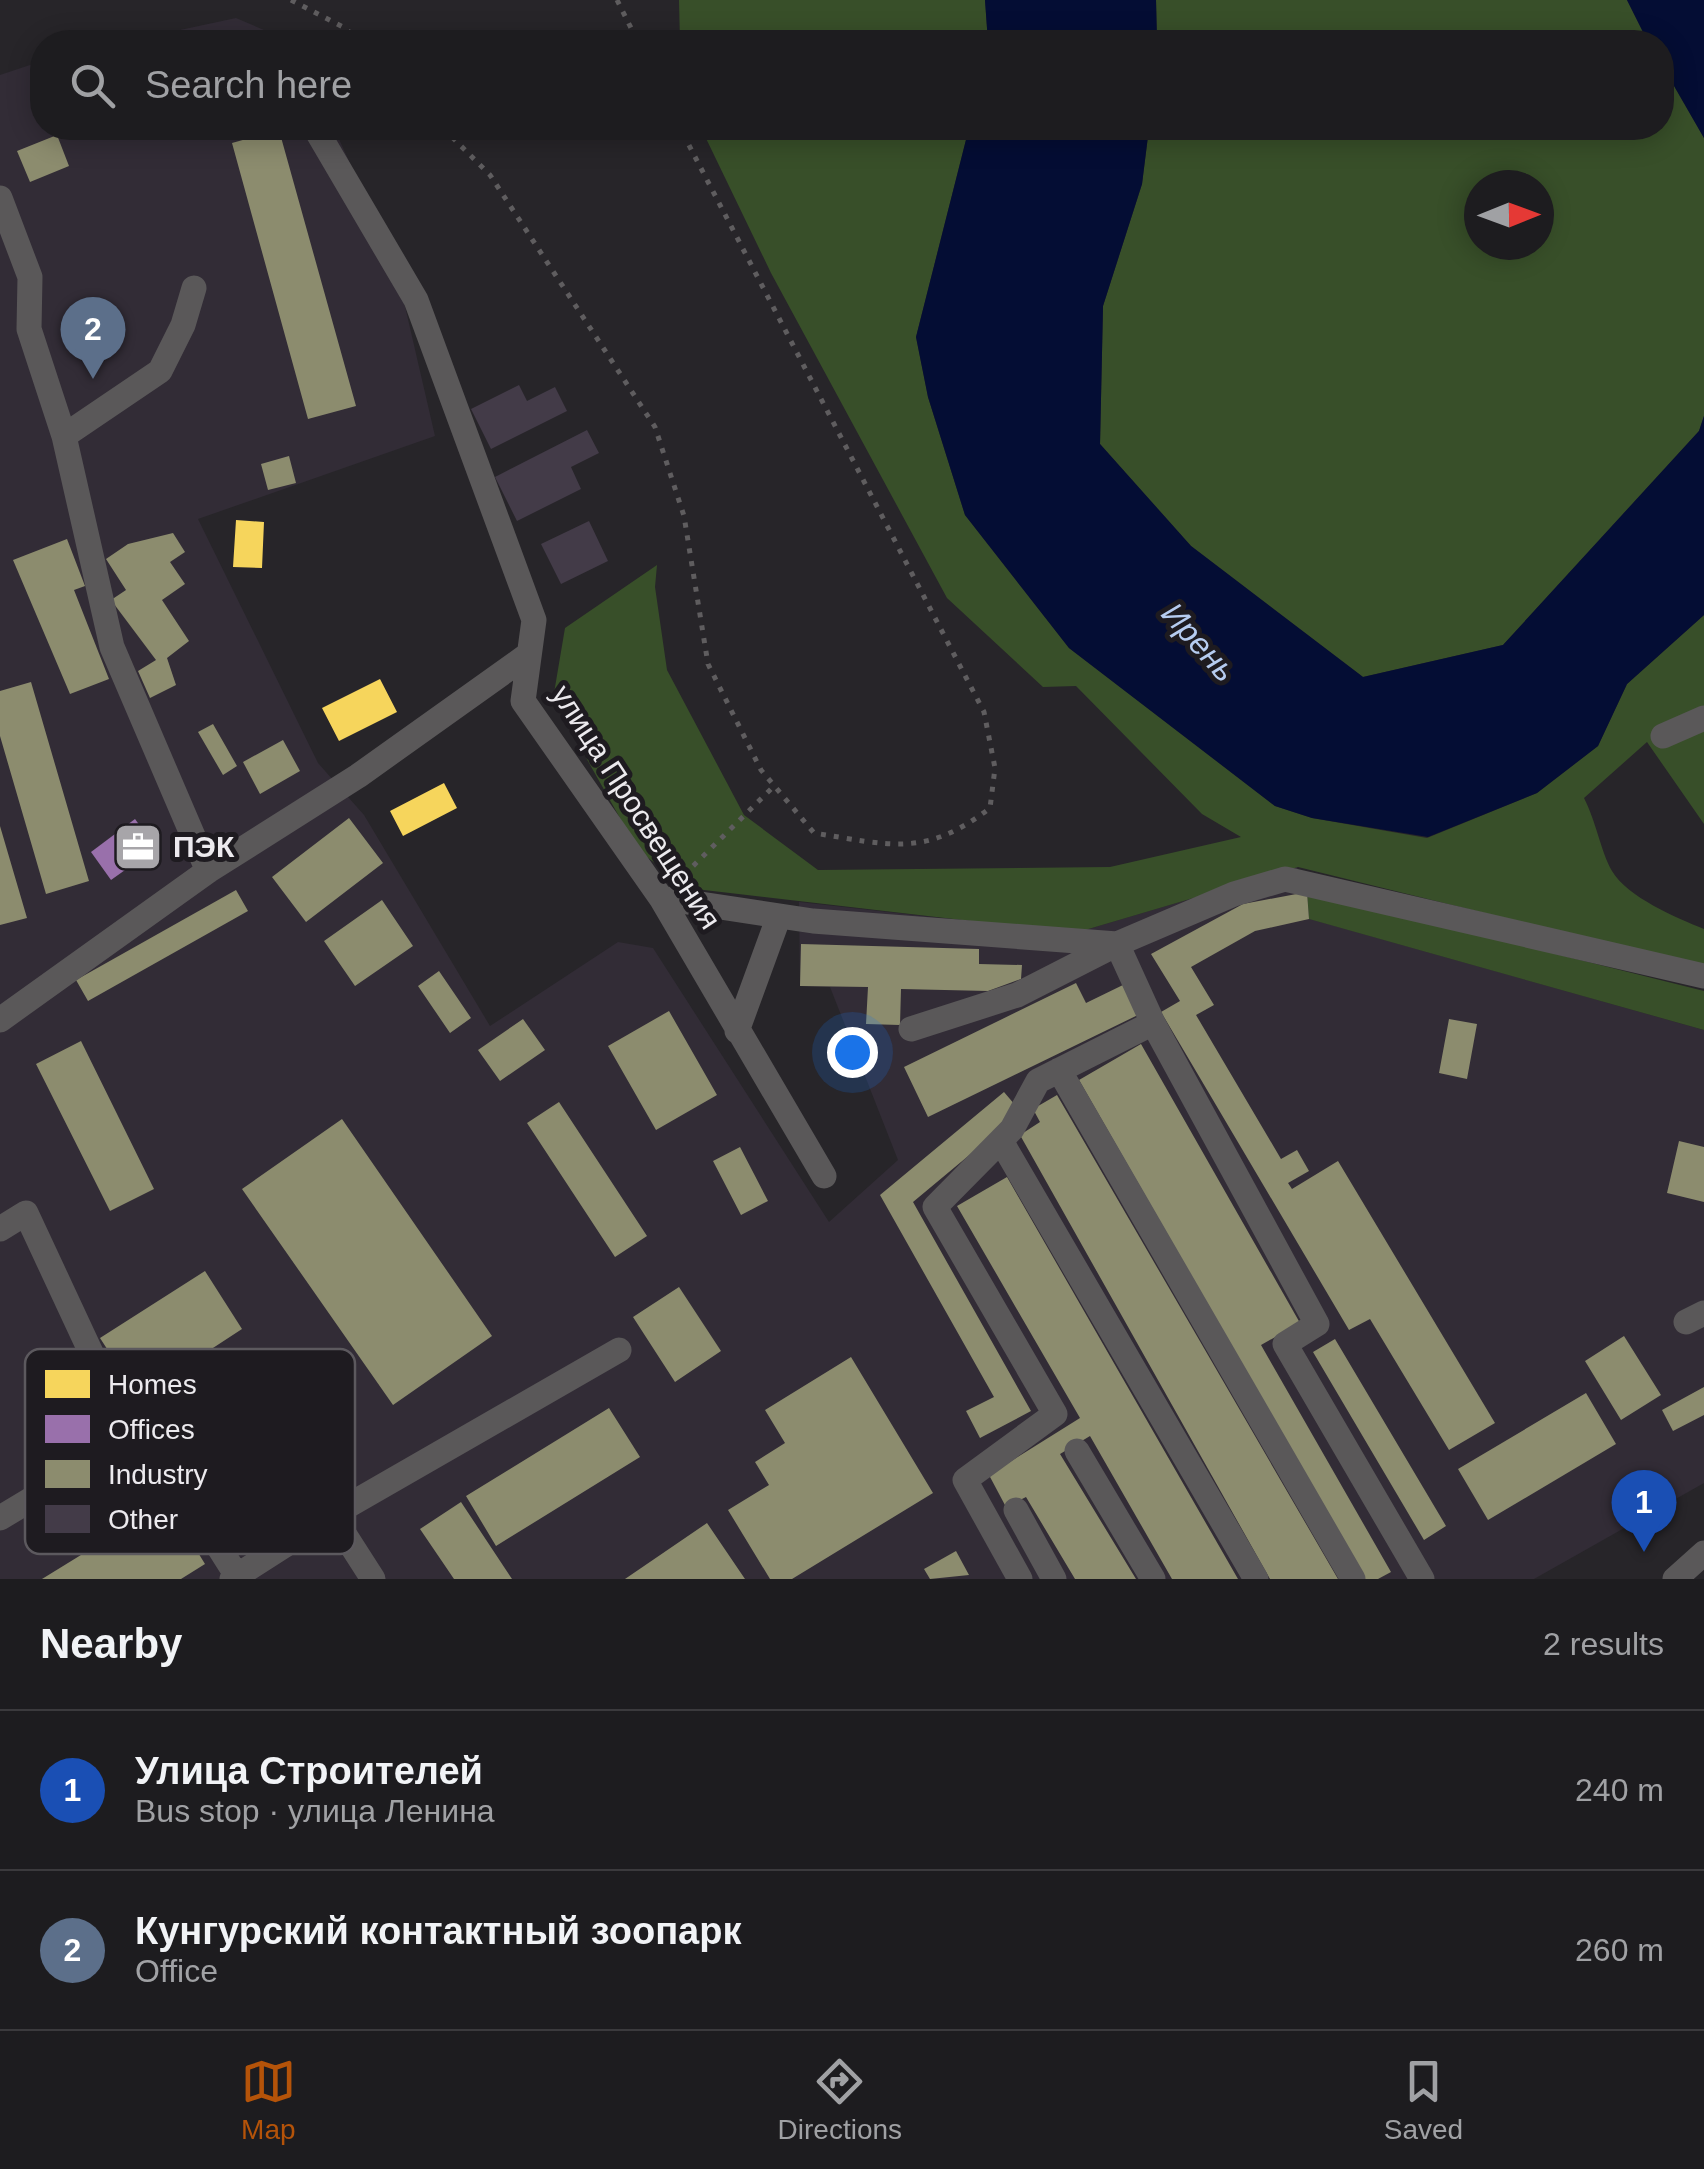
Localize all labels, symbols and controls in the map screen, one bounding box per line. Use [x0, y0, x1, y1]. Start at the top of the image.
search box [30, 30, 1674, 140]
icon: search [65, 58, 120, 113]
text: Search here [145, 64, 352, 106]
north arrow [1464, 170, 1554, 260]
pin: 2 [61, 296, 126, 379]
water label: Ирень [1155, 595, 1243, 689]
street label: улица Просвещения [545, 679, 727, 935]
office icon: ПЭК [112, 821, 164, 873]
place label: ПЭК [173, 830, 235, 863]
your location [827, 1027, 878, 1078]
legend [25, 1349, 355, 1554]
text: Homes [108, 1369, 197, 1400]
text: Offices [108, 1414, 195, 1445]
text: Industry [108, 1459, 208, 1490]
pin: 1 [1612, 1470, 1676, 1552]
text: Other [108, 1504, 178, 1535]
text: Nearby [40, 1620, 182, 1667]
text: 2 results [1543, 1626, 1664, 1662]
text: Улица Строителей [135, 1750, 483, 1792]
text: 1 [64, 1772, 81, 1808]
text: 240 m [1575, 1772, 1664, 1808]
text: Bus stop · улица Ленина [135, 1793, 495, 1829]
text: Кунгурский контактный зоопарк [135, 1910, 741, 1952]
text: 2 [64, 1932, 81, 1968]
text: 260 m [1575, 1932, 1664, 1968]
text: Office [135, 1953, 218, 1989]
tab: Map [241, 2054, 296, 2146]
tab: Directions [778, 2054, 902, 2146]
tab: Saved [1384, 2054, 1463, 2146]

